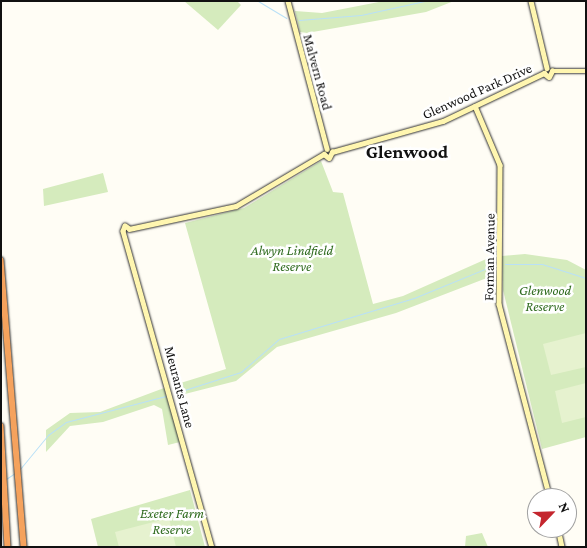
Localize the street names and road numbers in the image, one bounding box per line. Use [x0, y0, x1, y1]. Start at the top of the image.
street label: Malvern Road [300, 32, 336, 112]
street label: Glenwood Park Drive [420, 59, 534, 123]
street label: Forman Avenue [480, 213, 498, 301]
street label: Meurants Lane [161, 344, 199, 430]

